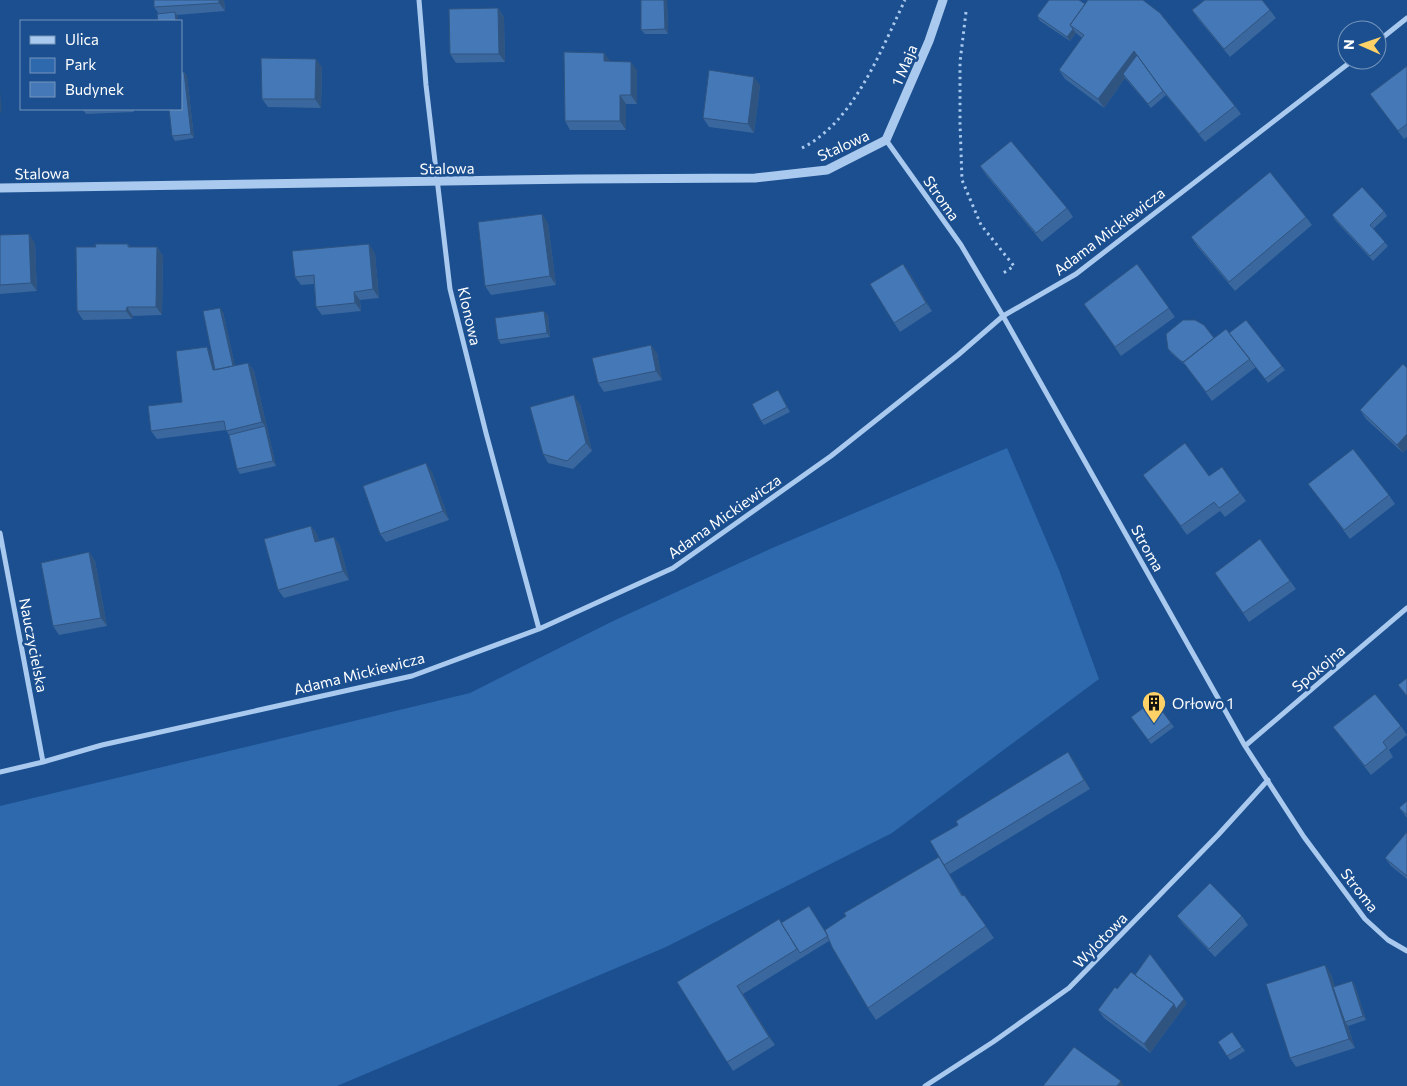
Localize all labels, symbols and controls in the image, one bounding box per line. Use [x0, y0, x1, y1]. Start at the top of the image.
legend [20, 20, 182, 110]
north arrow [1337, 20, 1387, 70]
text: Ulica [65, 30, 99, 48]
text: N [1340, 39, 1357, 50]
street label: 1 Maja [887, 42, 921, 88]
text: Park [65, 55, 96, 73]
text: Budynek [65, 80, 124, 98]
street label: Stalowa [814, 126, 872, 164]
street label: Stalowa [419, 159, 475, 177]
street label: Stalowa [14, 164, 70, 182]
street label: Stroma [920, 172, 964, 224]
street label: Adama Mickiewicza [1050, 183, 1168, 279]
street label: Klonowa [454, 285, 486, 347]
street label: Adama Mickiewicza [664, 470, 784, 562]
street label: Stroma [1128, 522, 1168, 574]
street label: Nauczycielska [16, 596, 52, 694]
street label: Spokojna [1288, 641, 1348, 695]
street label: Adama Mickiewicza [292, 648, 426, 698]
building icon: Orłowo 1 [1141, 690, 1167, 724]
place label: Orłowo 1 [1172, 694, 1233, 712]
street label: Stroma [1337, 865, 1383, 915]
street label: Wylotowa [1069, 909, 1131, 971]

